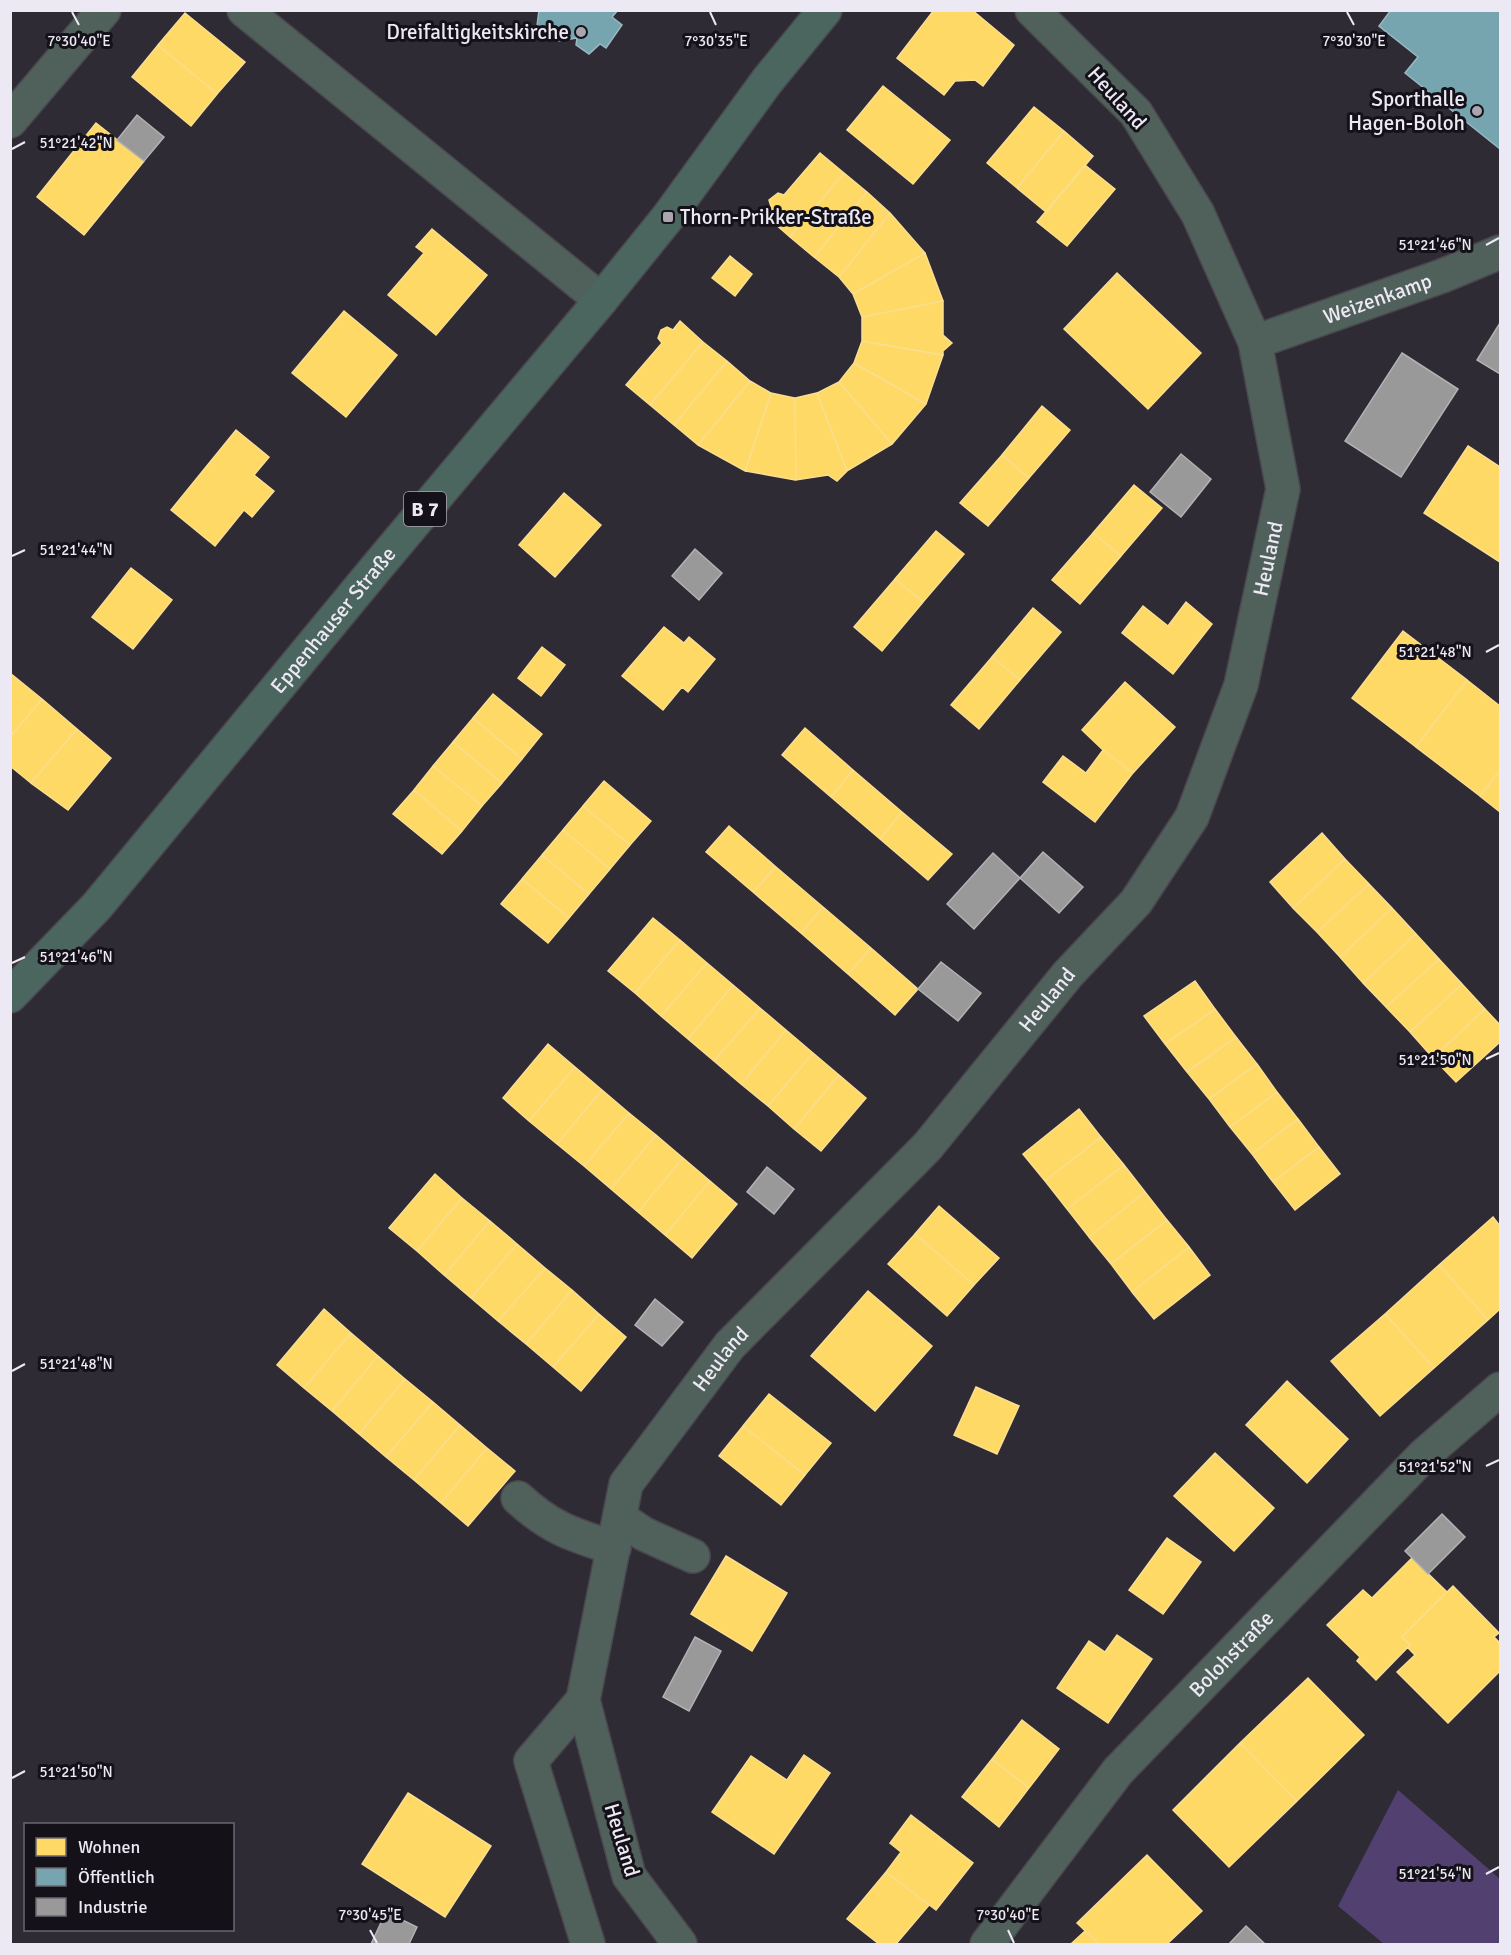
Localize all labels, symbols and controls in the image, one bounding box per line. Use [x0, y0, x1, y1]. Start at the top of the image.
place label: Dreifaltigkeitskirche [386, 19, 569, 45]
marker: Dreifaltigkeitskirche [574, 25, 588, 39]
text: 7°30'40"E [47, 32, 111, 50]
text: 7°30'35"E [684, 32, 748, 50]
text: 7°30'30"E [1322, 32, 1386, 50]
street label: Heuland [1082, 61, 1152, 135]
place label: Sporthalle Hagen-Boloh [1348, 86, 1465, 136]
marker: Sporthalle Hagen-Boloh [1470, 104, 1484, 118]
text: 51°21'42"N [39, 134, 113, 152]
place label: Thorn-Prikker-Straße [680, 204, 872, 230]
marker: Thorn-Prikker-Straße [661, 210, 675, 224]
text: 51°21'46"N [1398, 236, 1472, 254]
street label: Weizenkamp [1320, 268, 1435, 330]
road number: B 7 [404, 492, 446, 526]
street label: Heuland [1247, 519, 1289, 598]
text: 51°21'44"N [39, 541, 113, 559]
street label: Eppenhauser Straße [265, 541, 401, 699]
text: 51°21'48"N [1398, 643, 1472, 661]
text: 51°21'46"N [39, 948, 113, 966]
street label: Heuland [1013, 962, 1081, 1037]
text: 51°21'50"N [1398, 1051, 1472, 1069]
street label: Heuland [687, 1321, 754, 1396]
text: 51°21'48"N [39, 1355, 113, 1373]
text: 51°21'52"N [1398, 1458, 1472, 1476]
street label: Bolohstraße [1184, 1605, 1279, 1703]
text: 51°21'50"N [39, 1763, 113, 1781]
street label: Heuland [599, 1800, 645, 1880]
legend [24, 1823, 234, 1931]
text: Wohnen [78, 1836, 140, 1858]
text: 51°21'54"N [1398, 1865, 1472, 1883]
text: Öffentlich [78, 1866, 155, 1888]
text: Industrie [78, 1896, 148, 1918]
text: 7°30'45"E [338, 1906, 402, 1924]
text: 7°30'40"E [976, 1906, 1040, 1924]

